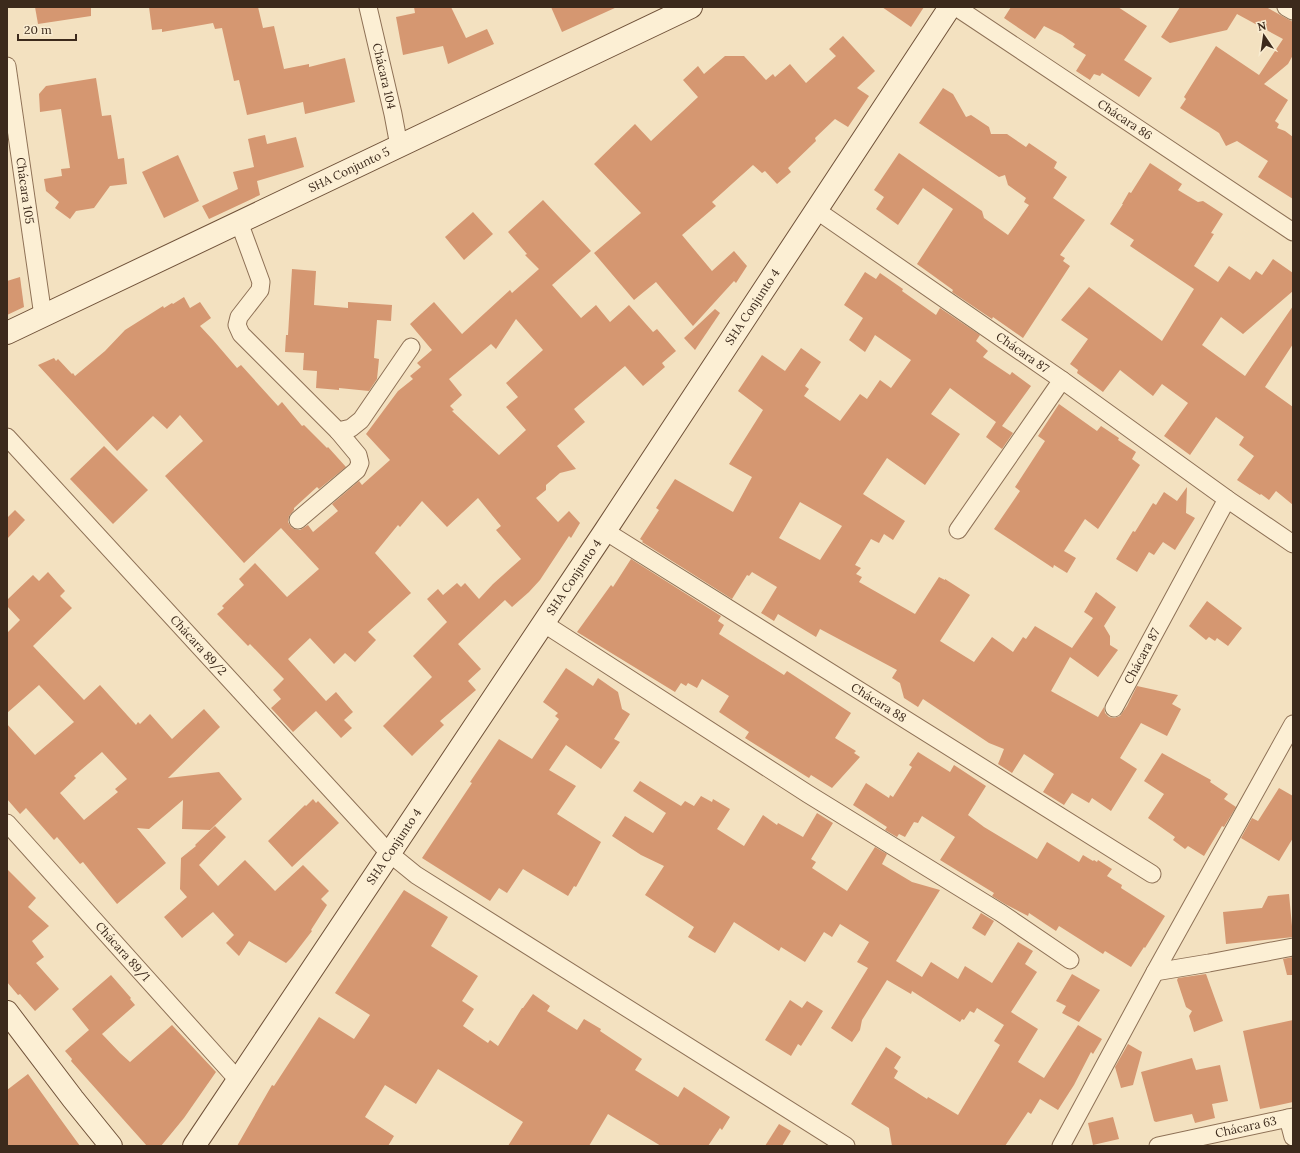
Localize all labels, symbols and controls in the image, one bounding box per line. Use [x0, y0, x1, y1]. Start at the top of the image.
scale bar [18, 16, 76, 42]
north arrow [1244, 16, 1284, 56]
text: N [1256, 18, 1268, 34]
text: 20 m [24, 22, 52, 37]
street label: Chácara 104 [370, 42, 400, 111]
street label: Chácara 86 [1095, 96, 1155, 143]
street label: SHA Conjunto 5 [306, 144, 392, 195]
street label: Chácara 105 [13, 156, 38, 225]
street label: SHA Conjunto 4 [722, 265, 783, 348]
street label: Chácara 87 [993, 329, 1053, 376]
street label: SHA Conjunto 4 [543, 536, 605, 618]
street label: Chácara 89/2 [167, 612, 230, 678]
street label: Chácara 87 [1120, 625, 1163, 686]
street label: Chácara 88 [849, 679, 910, 725]
street label: SHA Conjunto 4 [363, 805, 425, 887]
street label: Chácara 89/1 [93, 919, 154, 984]
street label: Chácara 63 [1214, 1113, 1278, 1141]

